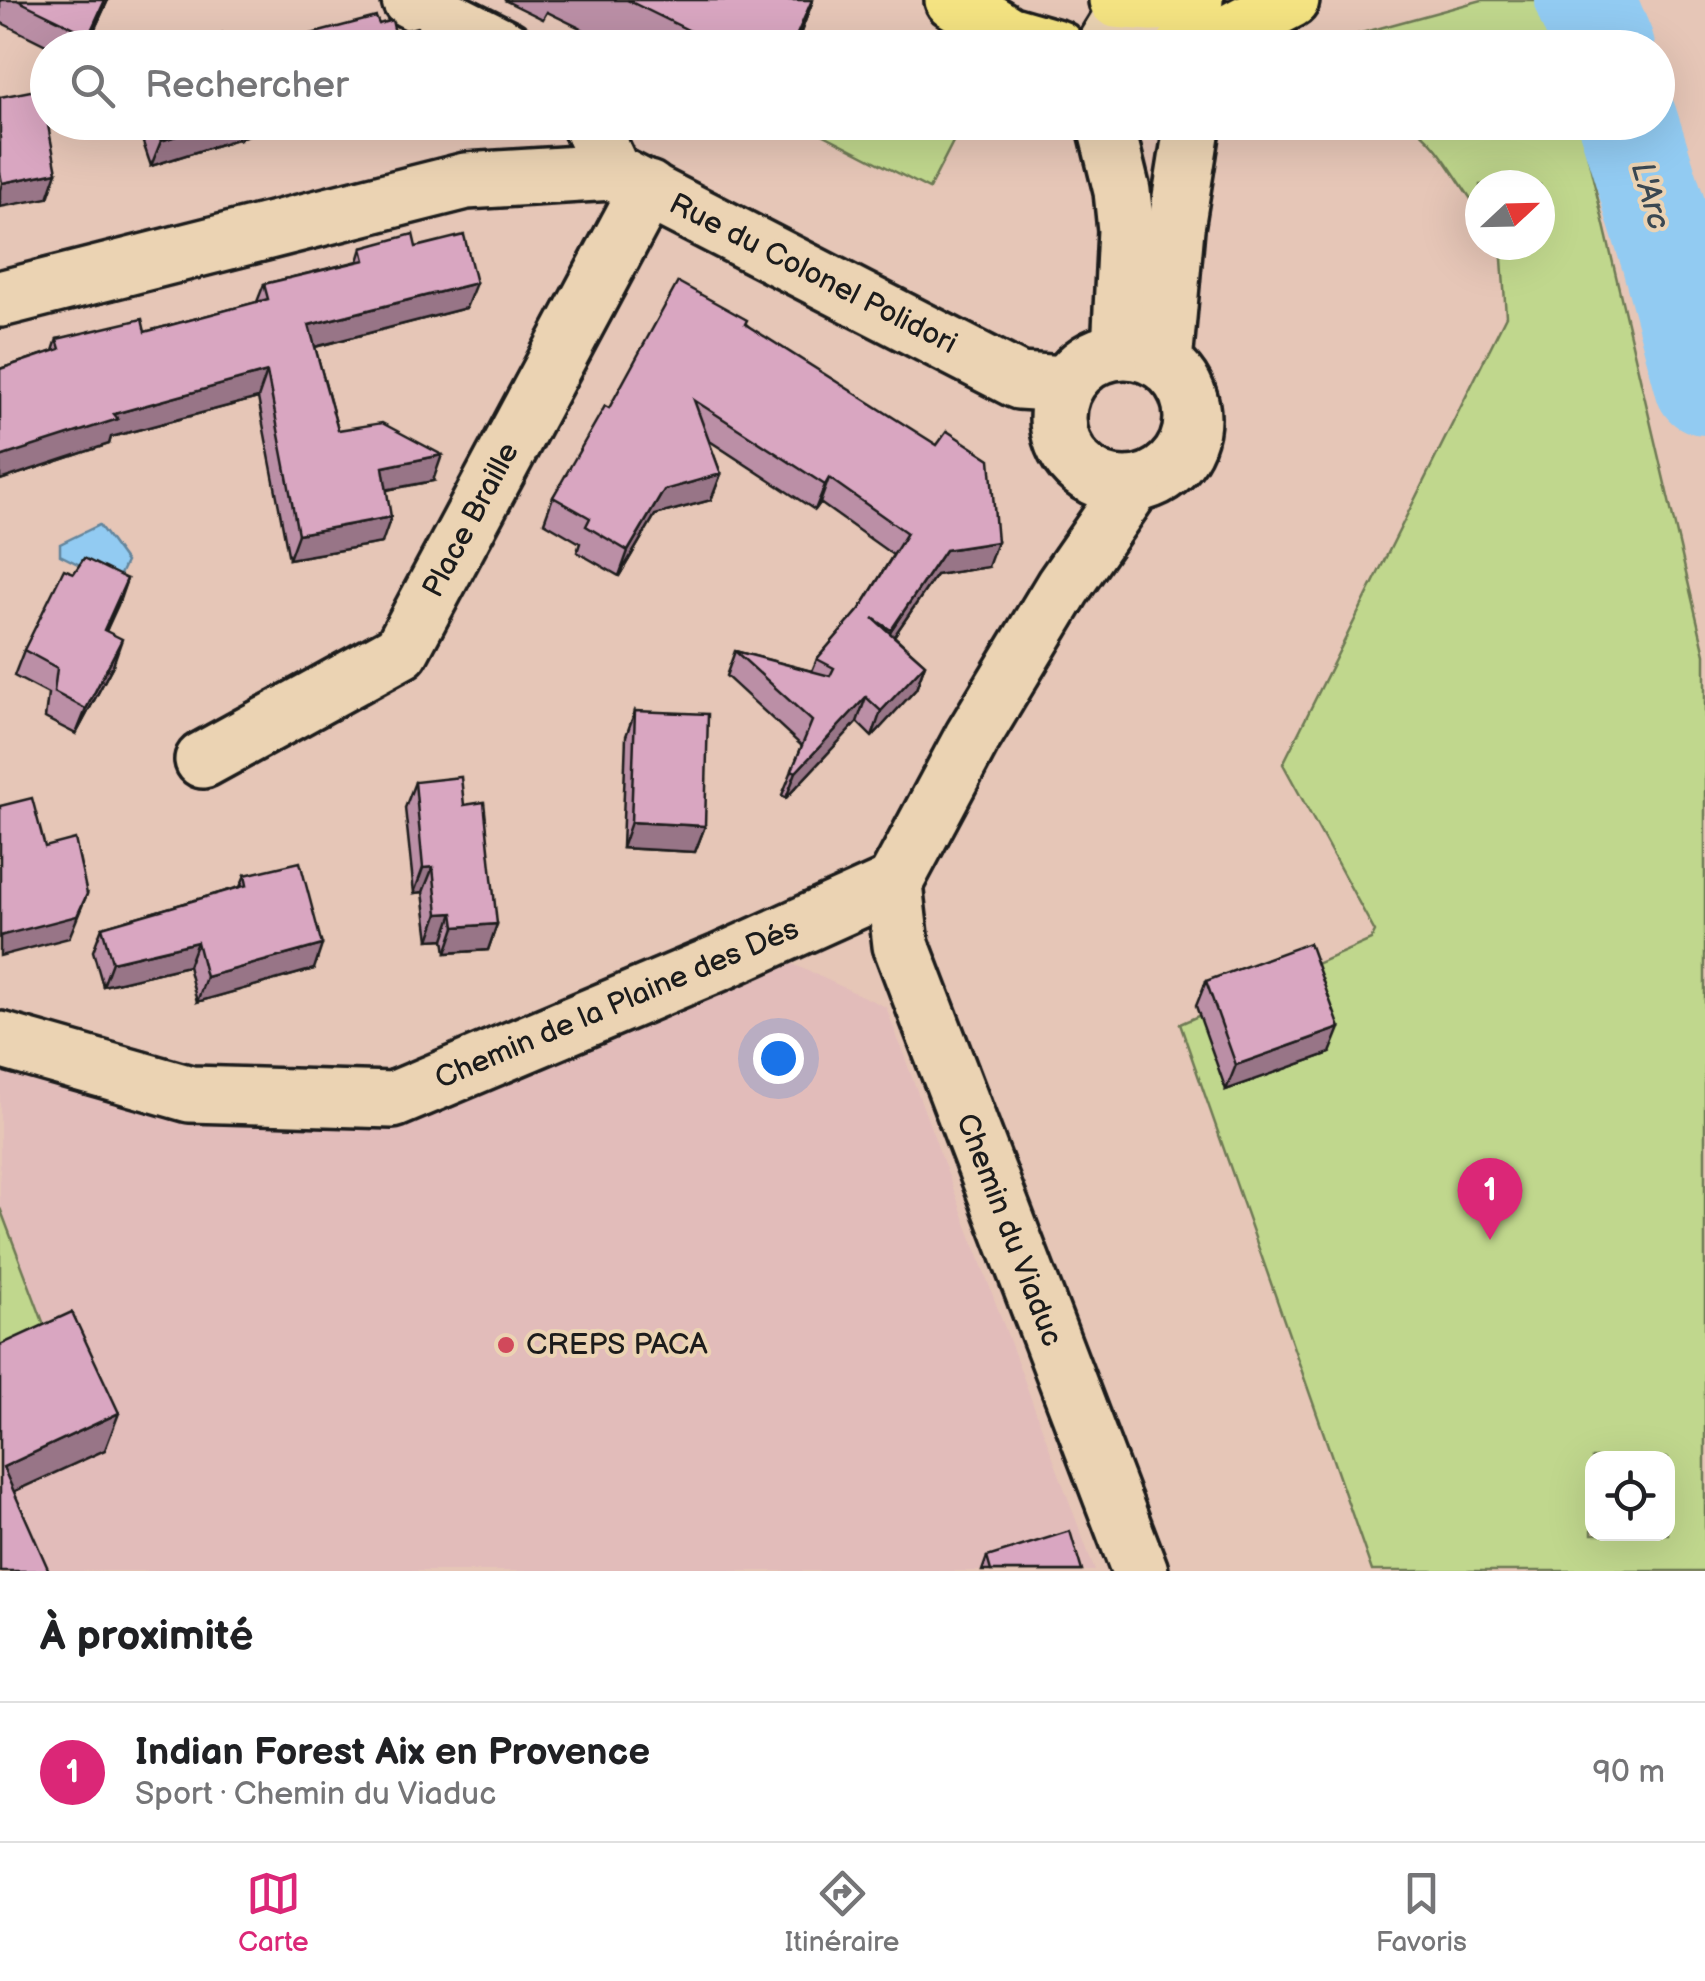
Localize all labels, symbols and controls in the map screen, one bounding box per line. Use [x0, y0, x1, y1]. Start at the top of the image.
search box [30, 30, 1675, 140]
icon: search [65, 58, 120, 113]
text: Rechercher [145, 63, 349, 108]
water label: L'Arc [1622, 158, 1678, 234]
north arrow [1465, 170, 1555, 260]
street label: Rue du Colonel Polidori [663, 186, 963, 362]
street label: Place Braille [415, 437, 527, 603]
street label: Chemin de la Plaine des Dés [430, 911, 804, 1097]
your location [753, 1033, 804, 1084]
street label: Chemin du Viaduc [948, 1109, 1070, 1351]
pin: 1 [1458, 1158, 1522, 1240]
place label: CREPS PACA [526, 1327, 708, 1363]
marker: CREPS PACA [495, 1334, 517, 1356]
map controls [1585, 1451, 1675, 1541]
button: locate [1585, 1451, 1675, 1541]
text: À proximité [40, 1611, 253, 1662]
text: Indian Forest Aix en Provence [135, 1730, 650, 1775]
text: 1 [66, 1753, 79, 1792]
text: 90 m [1593, 1753, 1665, 1792]
text: Sport · Chemin du Viaduc [135, 1775, 496, 1814]
tab: Carte [238, 1866, 309, 1959]
tab: Itinéraire [785, 1866, 899, 1959]
tab: Favoris [1376, 1866, 1467, 1959]

